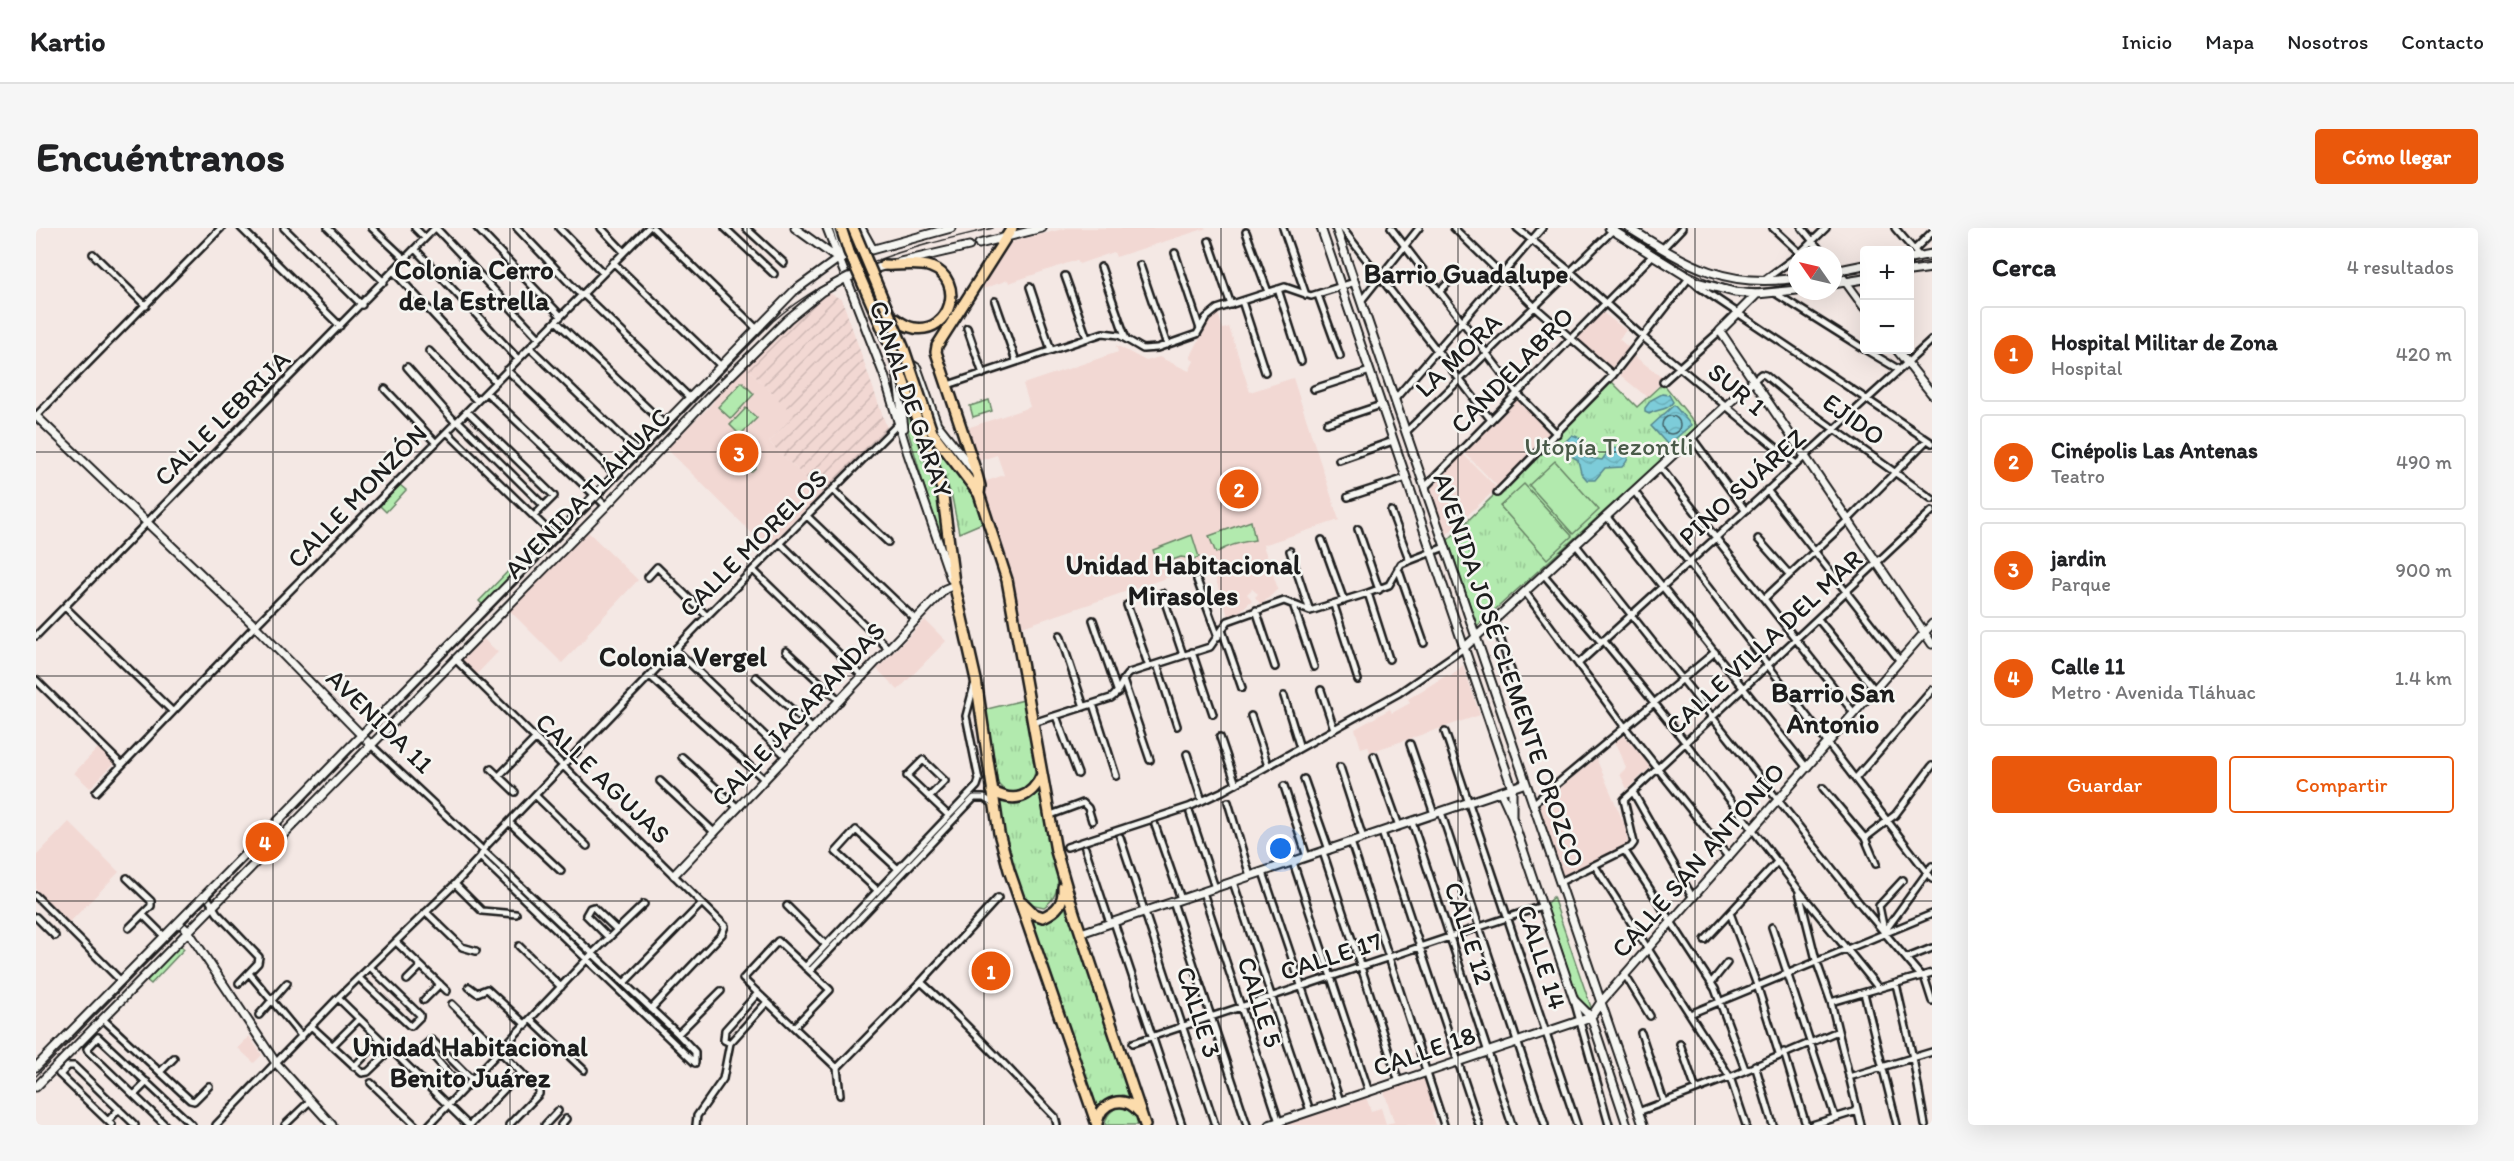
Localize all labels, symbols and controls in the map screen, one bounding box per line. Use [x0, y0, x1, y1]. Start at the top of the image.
text: Kartio [30, 24, 105, 58]
text: Inicio [2122, 29, 2172, 54]
text: Mapa [2205, 29, 2254, 54]
text: Nosotros [2287, 29, 2368, 54]
text: Contacto [2401, 29, 2484, 54]
button: Cómo llegar [2315, 129, 2478, 184]
text: Encuéntranos [36, 131, 285, 182]
north arrow [1788, 246, 1842, 300]
map controls [1860, 246, 1914, 354]
button: + [1860, 246, 1914, 300]
text: Cerca [1992, 251, 2056, 283]
district label: Colonia Cerro de la Estrella [394, 253, 554, 317]
text: 4 resultados [2347, 255, 2454, 279]
district label: Barrio Guadalupe [1364, 257, 1568, 290]
street label: CANAL DE GARAY [862, 296, 960, 502]
street label: CANDELABRO [1444, 300, 1580, 440]
button: − [1860, 300, 1914, 354]
street label: LA MORA [1408, 306, 1508, 404]
text: Hospital Militar de Zona [2051, 329, 2278, 356]
text: 1 [2009, 342, 2018, 366]
text: 420 m [2396, 342, 2452, 366]
street label: CALLE LEBRIJA [147, 343, 297, 493]
street label: SUR 1 [1701, 356, 1773, 422]
text: Hospital [2051, 356, 2123, 380]
street label: EJIDO [1817, 386, 1891, 452]
street label: AVENIDA TLÁHUAC [497, 401, 677, 585]
street label: CALLE MONZÓN [280, 417, 434, 575]
street label: PINO SUÁREZ [1672, 421, 1812, 552]
pin: 3 [720, 430, 758, 476]
park label: Utopía Tezontli [1524, 430, 1694, 462]
text: Cinépolis Las Antenas [2051, 437, 2258, 464]
text: 2 [2008, 450, 2019, 474]
text: 490 m [2396, 450, 2452, 474]
street label: CALLE MORELOS [672, 462, 834, 624]
text: Teatro [2051, 464, 2105, 488]
pin: 2 [1220, 466, 1258, 512]
street label: AVENIDA JOSÉ CLEMENTE OROZCO [1426, 469, 1592, 871]
street label: CALLE VILLA DEL MAR [1659, 543, 1869, 741]
text: jardin [2051, 545, 2106, 572]
district label: Unidad Habitacional Mirasoles [1065, 548, 1301, 612]
text: 3 [2008, 558, 2019, 582]
text: 900 m [2396, 558, 2452, 582]
text: Parque [2051, 572, 2111, 596]
street label: CALLE JACARANDAS [704, 615, 892, 813]
district label: Colonia Vergel [599, 640, 767, 673]
text: Calle 11 [2051, 653, 2125, 680]
street label: AVENIDA 11 [320, 662, 440, 780]
text: 4 [2007, 666, 2020, 690]
text: 1.4 km [2395, 666, 2452, 690]
district label: Barrio San Antonio [1771, 676, 1896, 740]
text: Metro · Avenida Tláhuac [2051, 680, 2256, 704]
street label: CALLE AGUJAS [529, 706, 677, 850]
street label: CALLE SAN ANTONIO [1604, 756, 1792, 964]
button: Guardar [1992, 756, 2217, 813]
button: Compartir [2229, 756, 2454, 813]
pin: 4 [246, 820, 284, 864]
your location [1266, 834, 1295, 863]
street label: CALLE 12 [1437, 878, 1501, 989]
street label: CALLE 14 [1510, 901, 1574, 1014]
street label: CALLE 17 [1276, 925, 1386, 987]
pin: 1 [972, 948, 1010, 994]
street label: CALLE 5 [1230, 953, 1290, 1051]
street label: CALLE 3 [1169, 962, 1229, 1062]
street label: CALLE 18 [1369, 1019, 1479, 1083]
district label: Unidad Habitacional Benito Juárez [352, 1030, 588, 1094]

